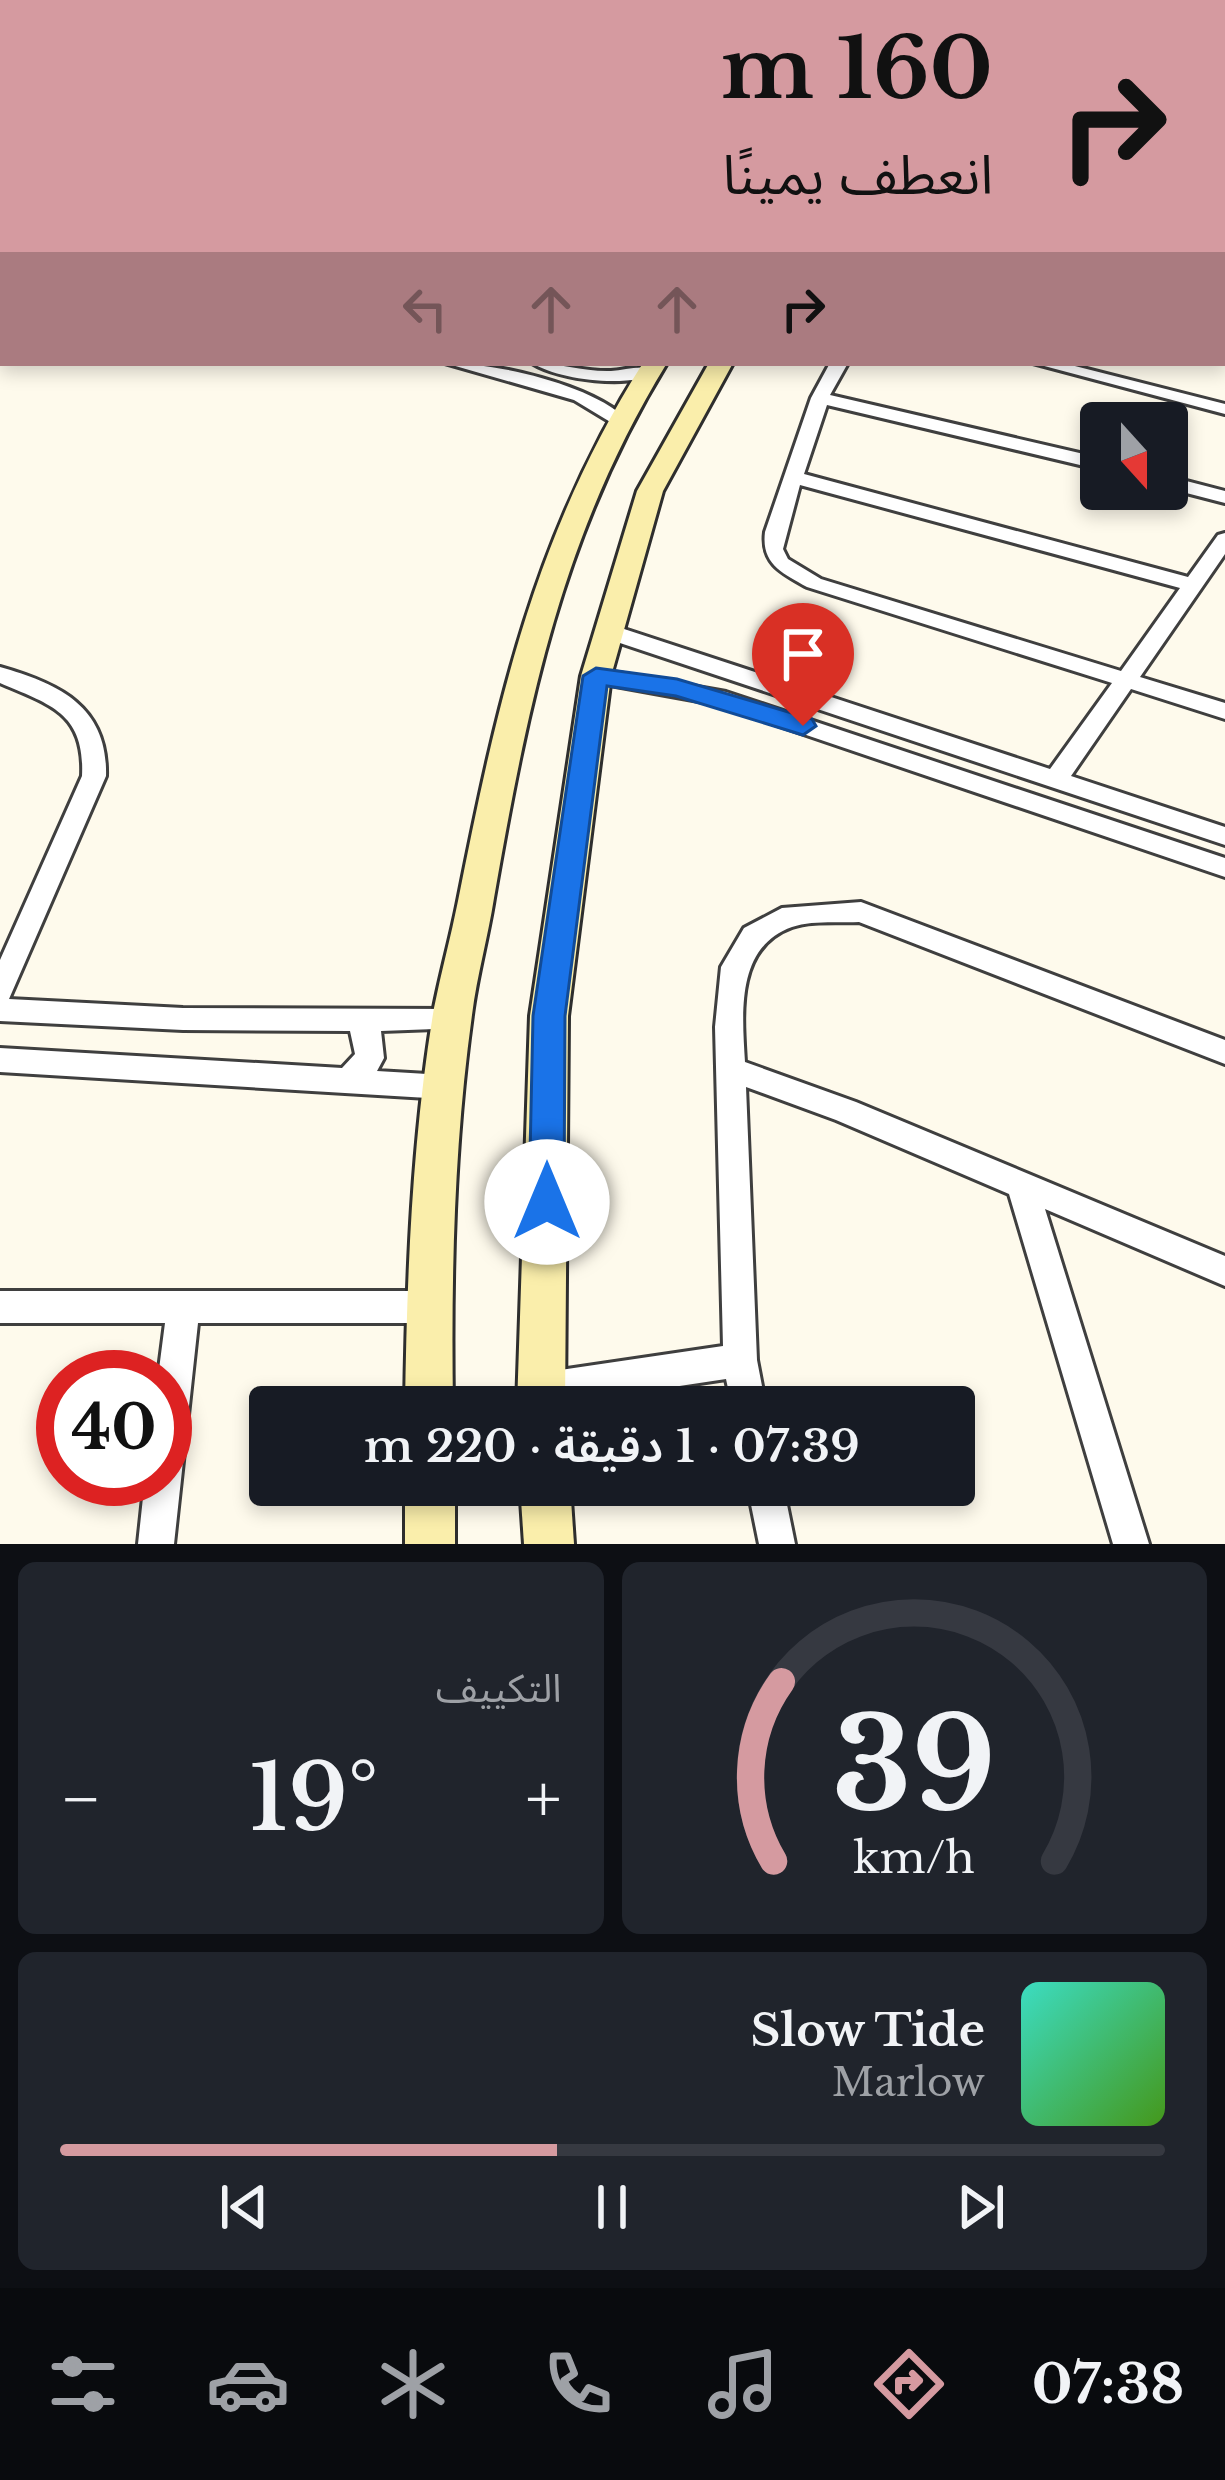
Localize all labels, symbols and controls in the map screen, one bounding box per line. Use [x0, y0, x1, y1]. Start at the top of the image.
text: 160 m [721, 17, 993, 121]
icon: right [1035, 48, 1191, 204]
text: انعطف يمينًا [723, 142, 993, 209]
icon: left [392, 276, 458, 342]
icon: ahead [518, 276, 584, 342]
icon: ahead [644, 276, 710, 342]
icon: right [770, 276, 836, 342]
north arrow [1080, 402, 1188, 510]
map controls [1080, 402, 1188, 510]
pin [752, 603, 854, 726]
icon: arrive [770, 621, 836, 687]
position arrow [484, 1139, 610, 1265]
speed limit sign: 40 [36, 1350, 192, 1506]
text: 07:39 · 1 دقيقة · 220 m [364, 1418, 860, 1474]
text: التكييف [436, 1664, 562, 1713]
text: 39 [832, 1689, 996, 1844]
text: 19° [249, 1743, 378, 1854]
text: − [60, 1758, 102, 1840]
text: + [525, 1758, 562, 1840]
text: km/h [853, 1831, 975, 1885]
text: Slow Tide [751, 2002, 985, 2058]
text: Marlow [832, 2058, 985, 2107]
icon: previous [211, 2174, 277, 2240]
icon: pause [579, 2174, 645, 2240]
icon: next [948, 2174, 1014, 2240]
icon: filters [41, 2342, 125, 2426]
icon: car [206, 2342, 290, 2426]
icon: climate [371, 2342, 455, 2426]
icon: phone [536, 2342, 620, 2426]
icon: music [701, 2342, 785, 2426]
icon: directions [867, 2342, 951, 2426]
text: 07:38 [1032, 2351, 1184, 2418]

